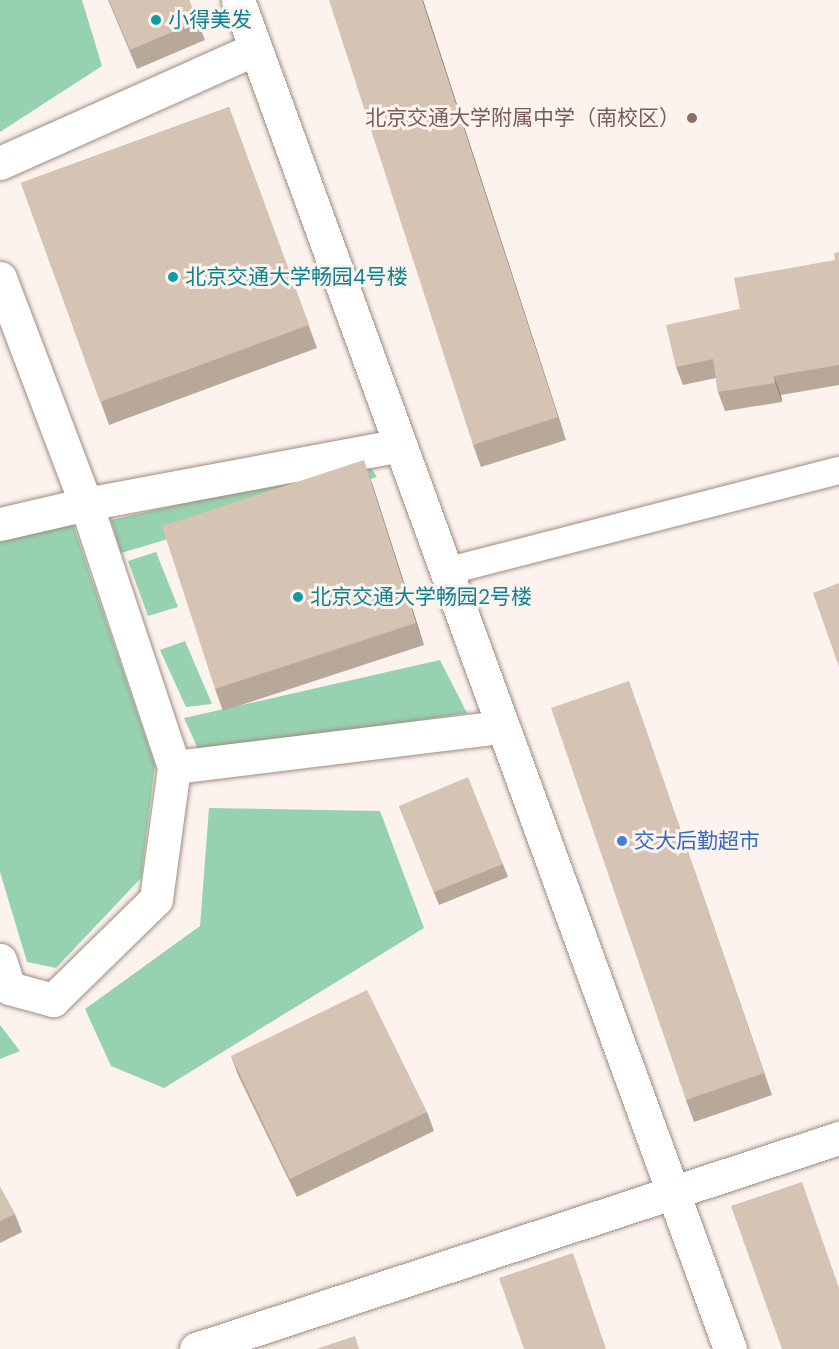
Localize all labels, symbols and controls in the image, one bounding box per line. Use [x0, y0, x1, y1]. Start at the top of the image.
place label: 小得美发 [168, 7, 252, 33]
marker: 小得美发 [149, 13, 163, 27]
place label: 北京交通大学附属中学（南校区） [365, 105, 680, 131]
marker: 北京交通大学附属中学（南校区） [685, 111, 699, 125]
place label: 北京交通大学畅园4号楼 [185, 264, 408, 290]
marker: 北京交通大学畅园4号楼 [166, 270, 180, 284]
place label: 北京交通大学畅园2号楼 [310, 584, 532, 610]
marker: 北京交通大学畅园2号楼 [291, 590, 305, 604]
place label: 交大后勤超市 [634, 828, 760, 854]
marker: 交大后勤超市 [615, 834, 629, 848]

